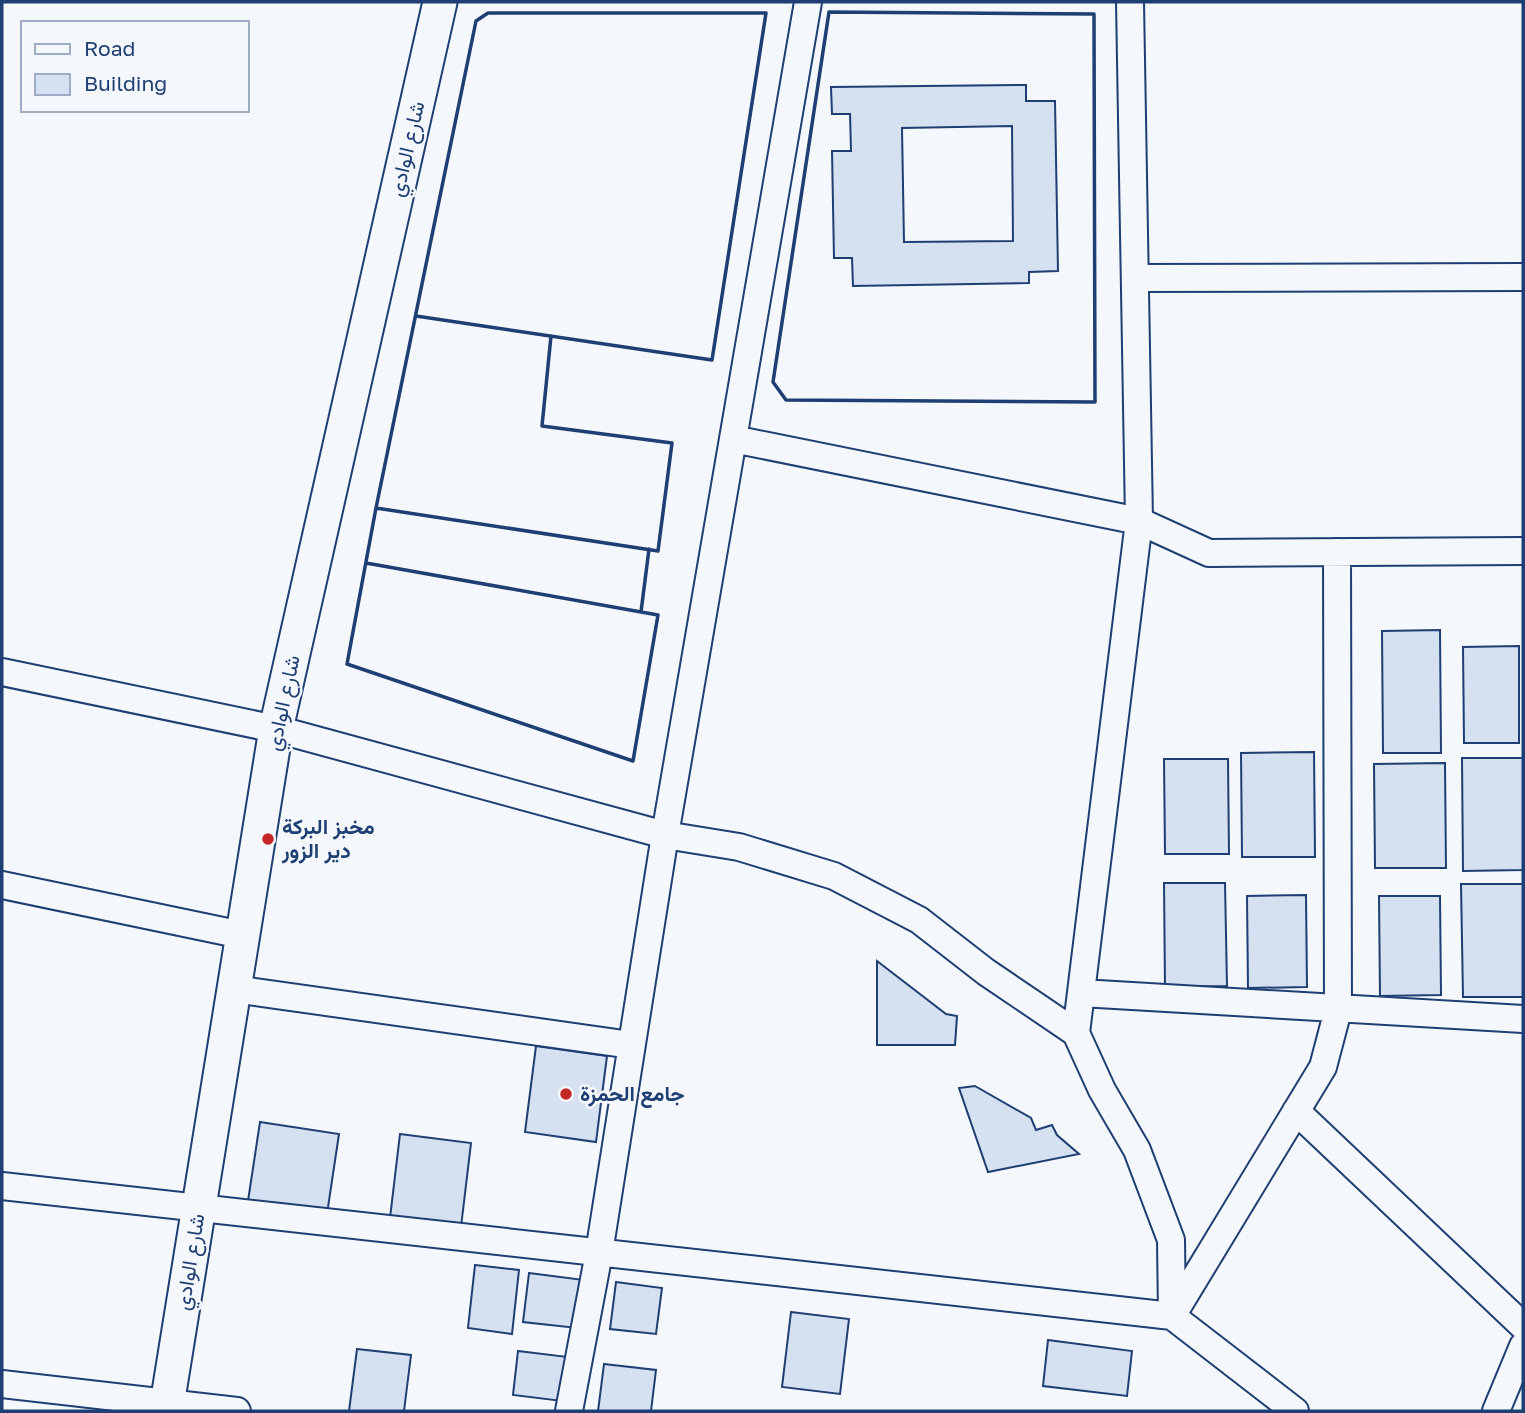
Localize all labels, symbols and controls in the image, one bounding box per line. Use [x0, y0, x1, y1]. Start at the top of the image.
legend [21, 21, 248, 112]
text: Road [84, 35, 135, 61]
text: Building [84, 70, 167, 96]
street label: شارع الوادي [382, 98, 435, 200]
street label: شارع الوادي [259, 652, 310, 754]
place label: مخبز البركة دير الزور [281, 813, 375, 864]
marker: مخبز البركة دير الزور [260, 831, 276, 847]
place label: جامع الحمزة [580, 1080, 685, 1108]
marker: جامع الحمزة [558, 1086, 574, 1102]
street label: شارع الوادي [169, 1212, 214, 1313]

